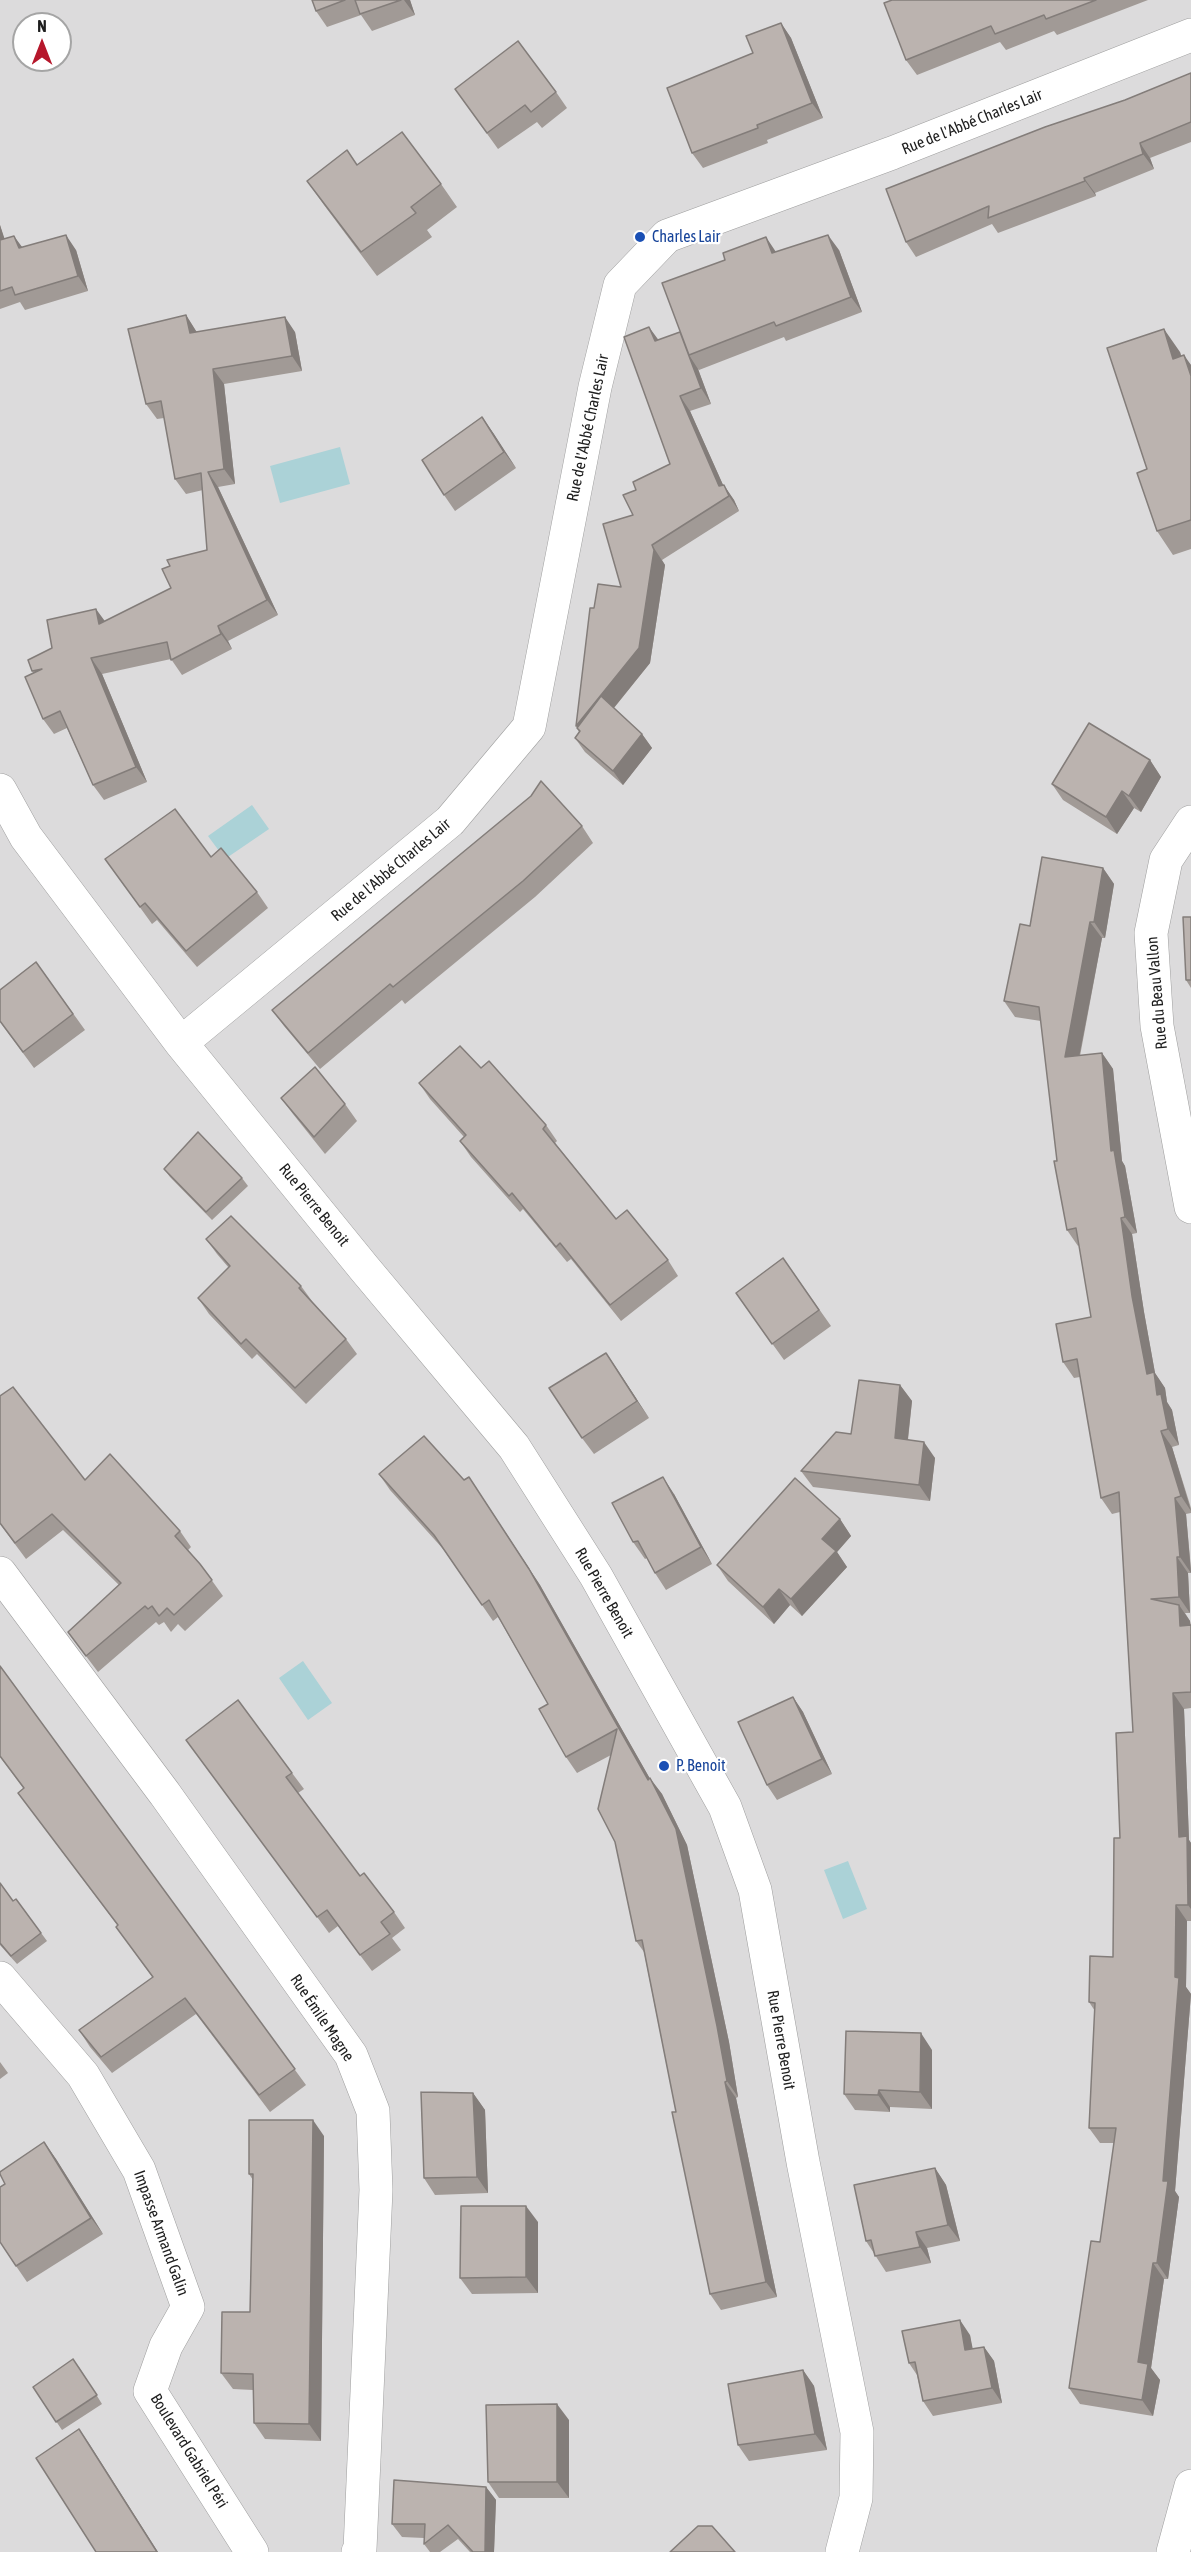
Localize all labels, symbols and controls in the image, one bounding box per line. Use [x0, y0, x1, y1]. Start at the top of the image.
north arrow [12, 12, 72, 72]
text: N [37, 17, 47, 35]
street label: Rue de l'Abbé Charles Lair [899, 85, 1045, 159]
place label: Charles Lair [652, 227, 720, 247]
marker: Charles Lair [633, 230, 647, 244]
street label: Rue de l'Abbé Charles Lair [563, 353, 613, 503]
street label: Rue de l'Abbé Charles Lair [327, 814, 455, 926]
street label: Rue du Beau Vallon [1142, 936, 1172, 1050]
street label: Rue Pierre Benoit [275, 1160, 353, 1250]
street label: Rue Pierre Benoit [570, 1544, 638, 1642]
place label: P. Benoit [676, 1756, 726, 1776]
marker: P. Benoit [657, 1759, 671, 1773]
street label: Rue Émile Magne [286, 1971, 358, 2065]
street label: Rue Pierre Benoit [763, 1989, 799, 2091]
street label: Impasse Armand Galin [129, 2168, 193, 2298]
street label: Boulevard Gabriel Péri [146, 2390, 232, 2512]

